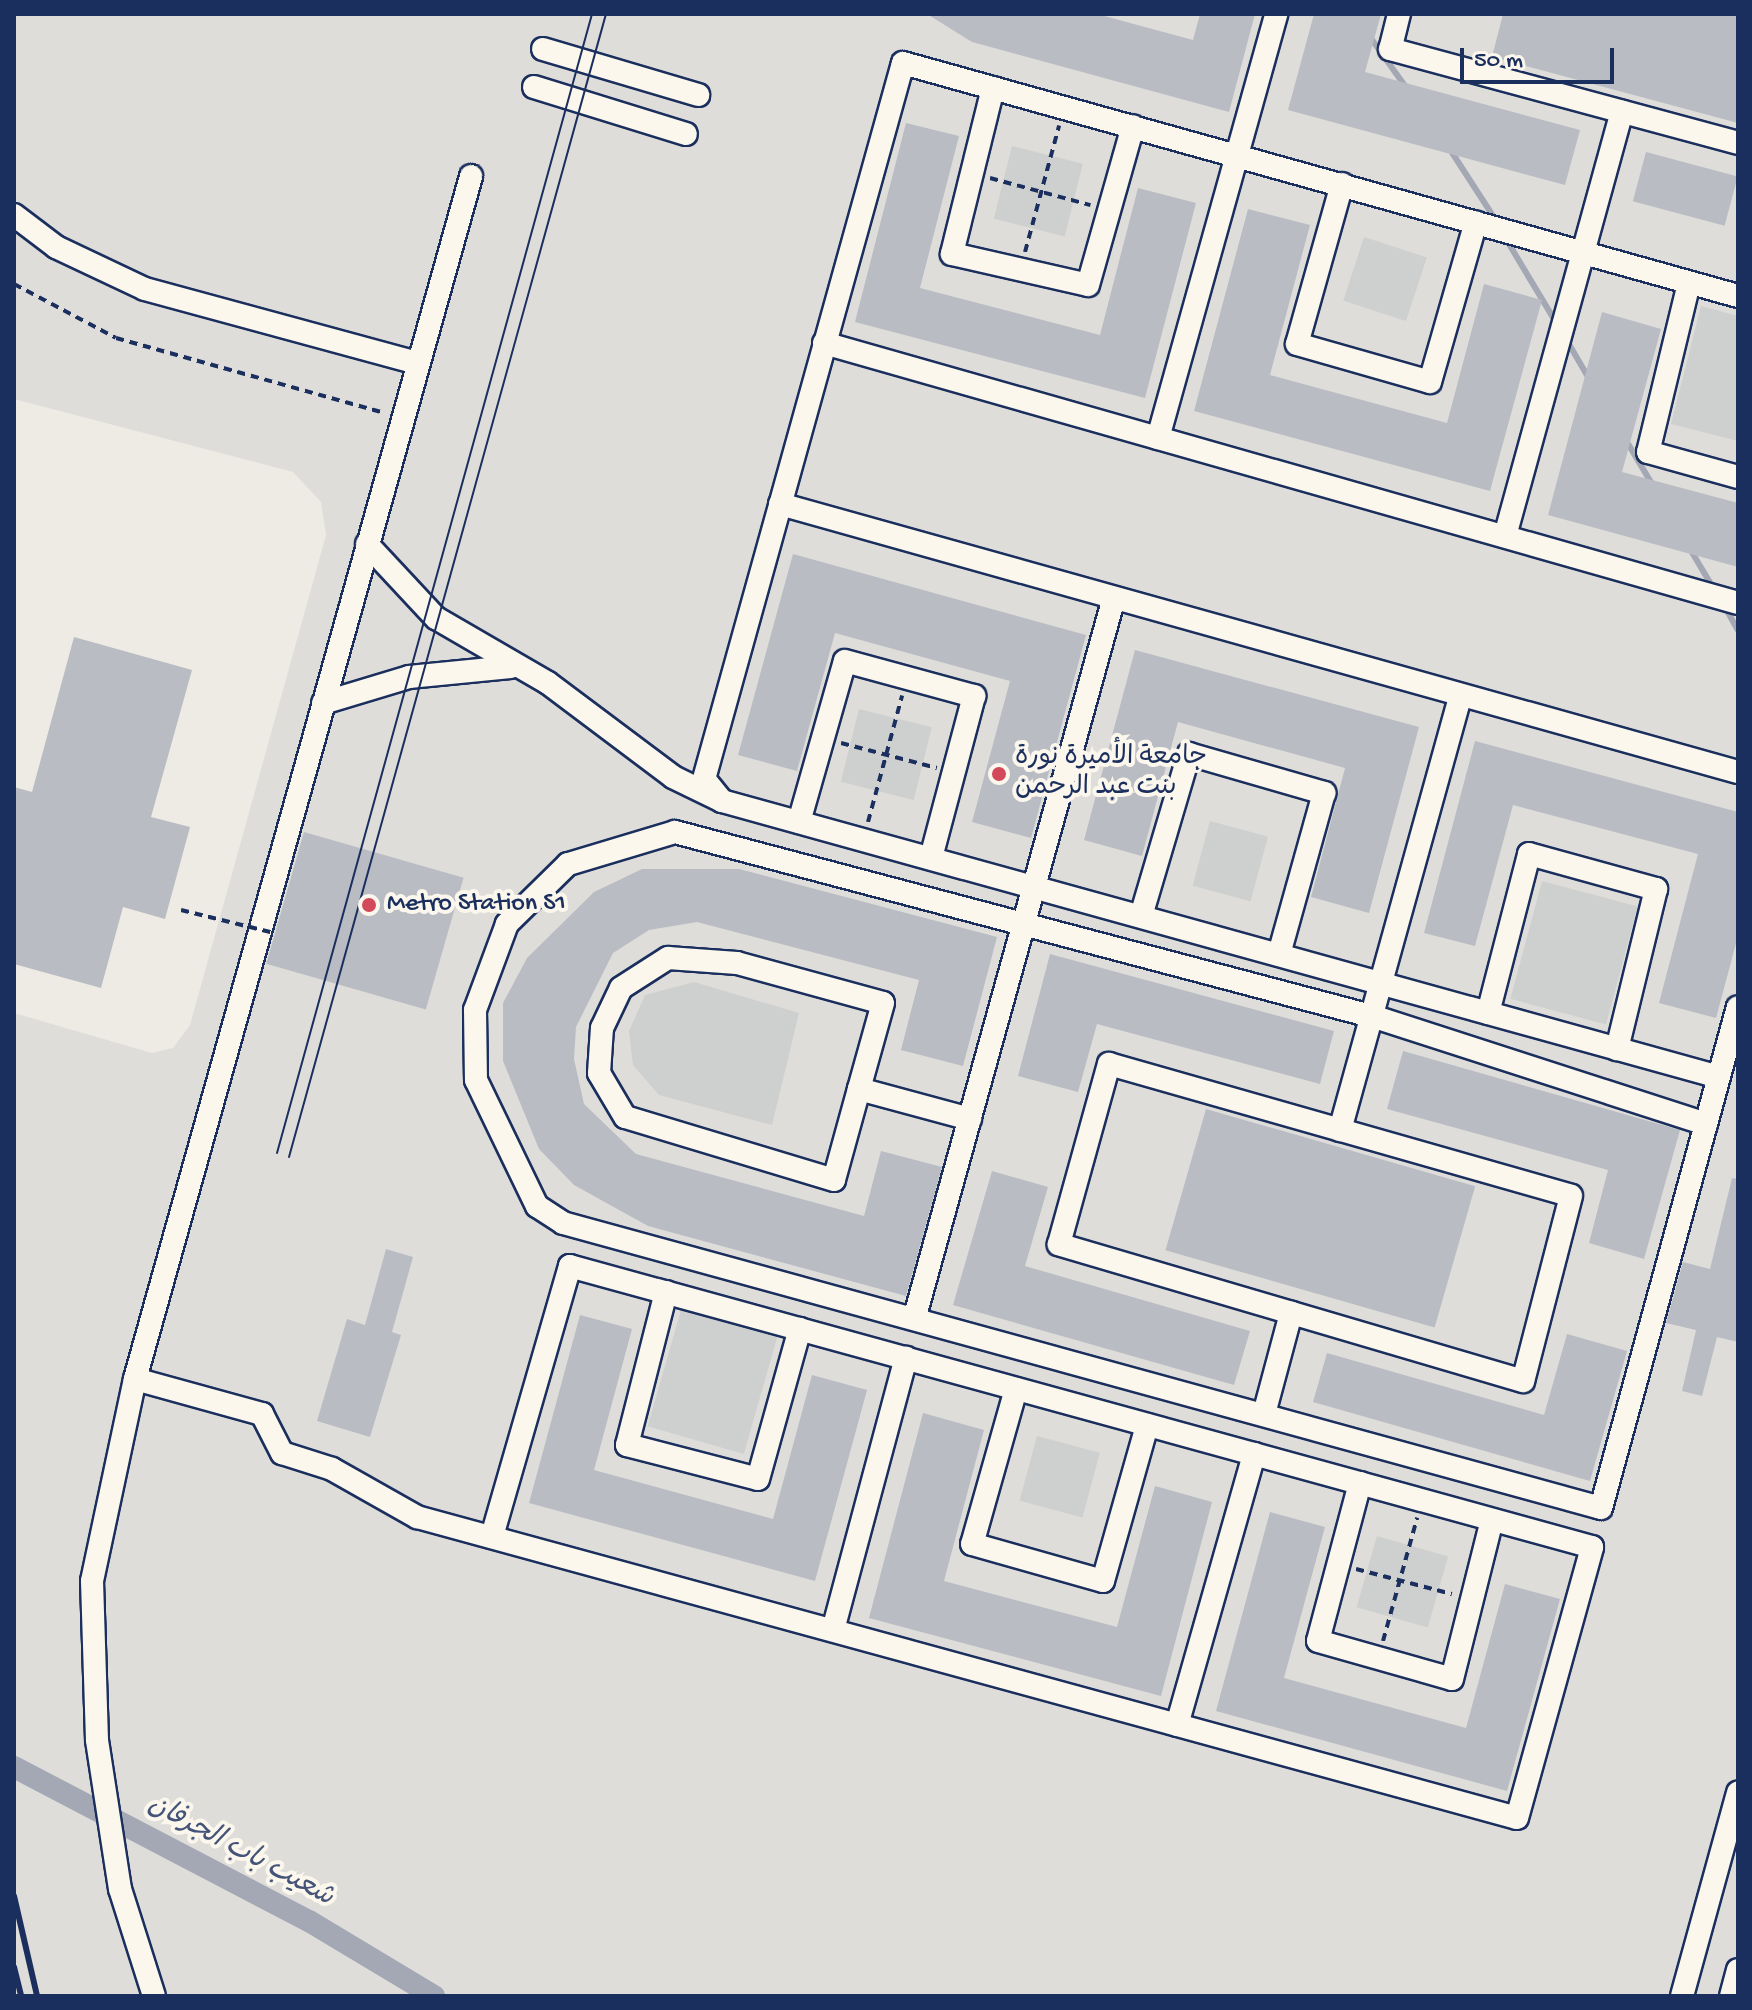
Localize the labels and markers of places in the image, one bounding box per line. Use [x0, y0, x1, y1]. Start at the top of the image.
place label: جامعة الأميرة نورة بنت عبد الرحمن [1015, 743, 1207, 804]
marker: جامعة الأميرة نورة بنت عبد الرحمن [990, 765, 1008, 783]
place label: Metro Station S1 [387, 889, 566, 921]
marker: Metro Station S1 [358, 894, 380, 916]

